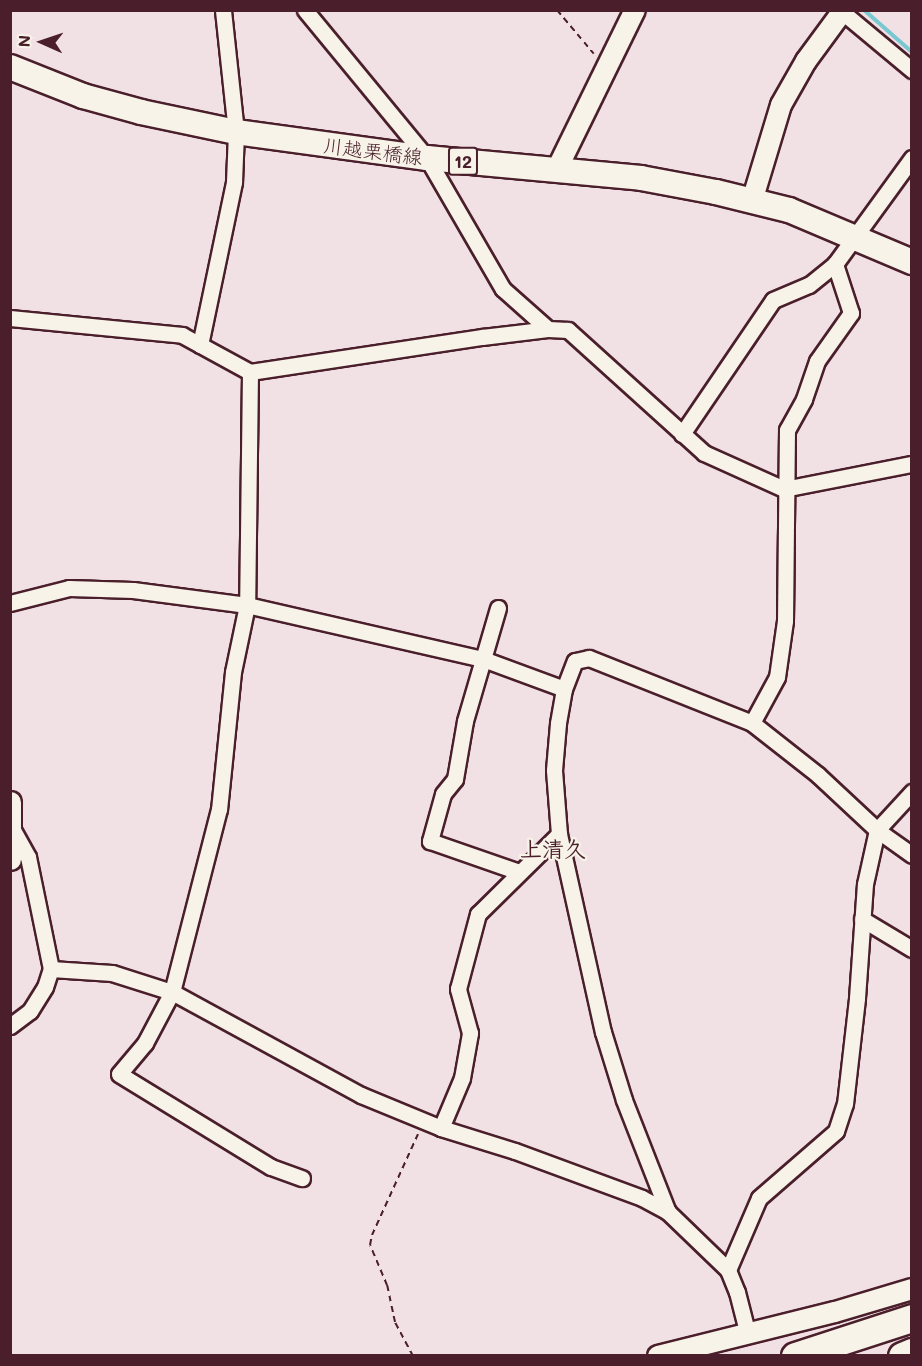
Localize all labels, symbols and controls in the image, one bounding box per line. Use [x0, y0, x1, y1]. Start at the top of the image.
north arrow [12, 12, 72, 72]
text: N [13, 34, 34, 48]
street label: 川越栗橋線 [322, 133, 424, 169]
road number: 12 [446, 146, 480, 176]
district label: 上清久 [520, 836, 586, 862]

